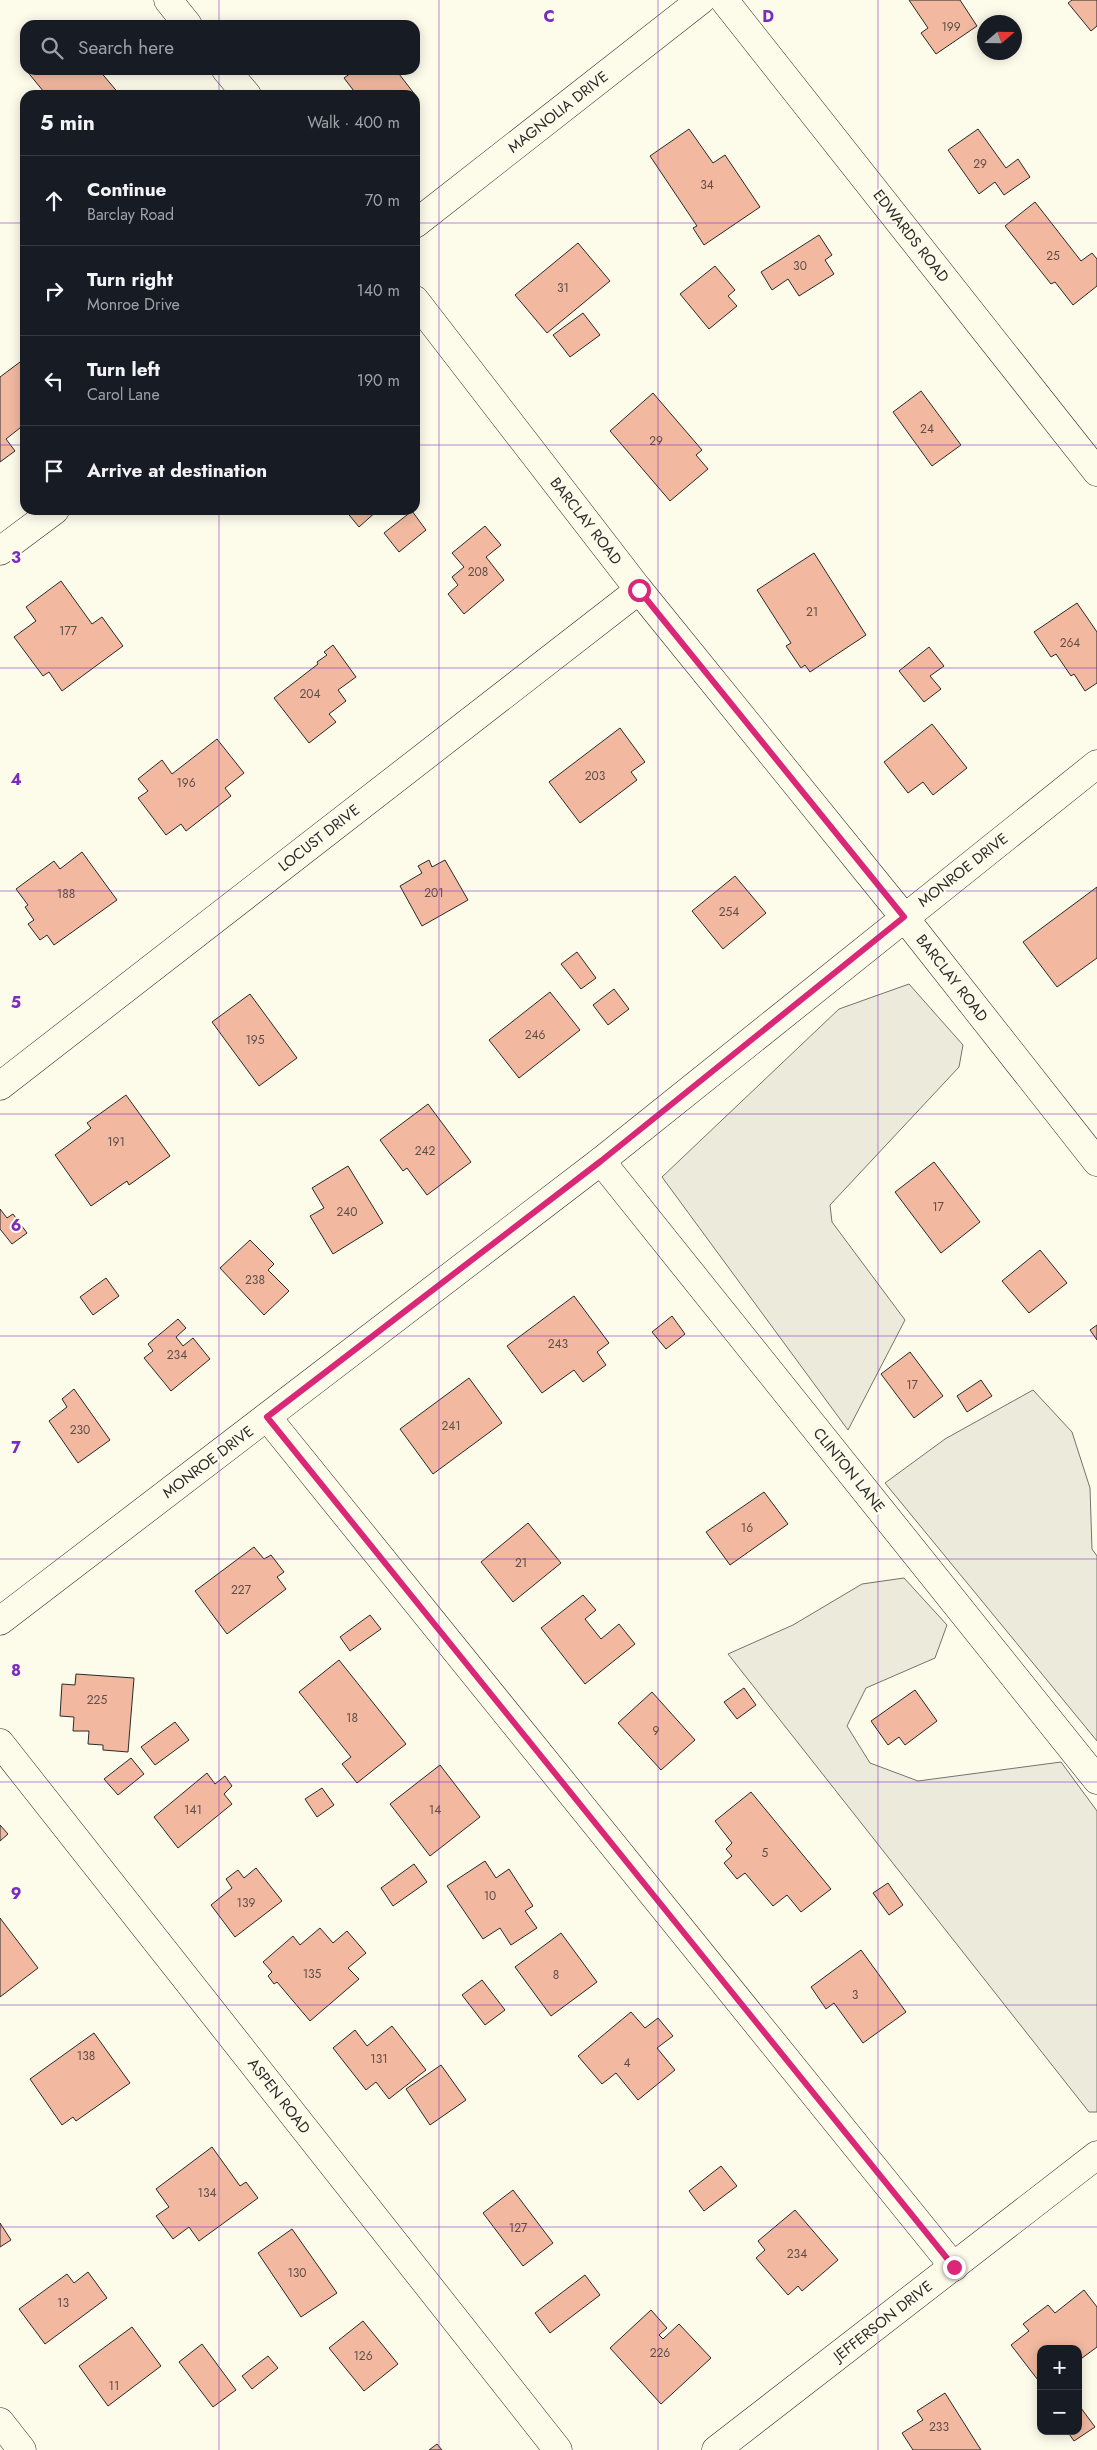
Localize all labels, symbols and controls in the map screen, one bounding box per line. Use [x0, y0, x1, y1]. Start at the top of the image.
text: C [543, 5, 555, 28]
text: D [762, 5, 774, 28]
north arrow [977, 15, 1022, 60]
house number: 199 [941, 18, 961, 36]
search box [20, 20, 420, 75]
icon: search [38, 34, 66, 62]
text: Search here [78, 34, 174, 61]
street label: MAGNOLIA DRIVE [503, 66, 613, 158]
text: 5 min [40, 108, 95, 138]
text: Walk · 400 m [307, 111, 400, 134]
house number: 29 [973, 155, 987, 173]
text: Continue [87, 176, 166, 203]
house number: 34 [700, 176, 714, 194]
street label: EDWARDS ROAD [868, 185, 954, 287]
icon: ahead [40, 187, 68, 215]
text: 70 m [365, 189, 400, 212]
text: Barclay Road [87, 203, 174, 226]
house number: 25 [1046, 247, 1060, 265]
house number: 30 [793, 257, 807, 275]
text: Turn right [87, 266, 173, 293]
icon: right [40, 277, 68, 305]
text: 140 m [357, 279, 400, 302]
house number: 31 [557, 279, 569, 297]
text: Monroe Drive [87, 293, 180, 316]
text: Turn left [87, 356, 160, 383]
icon: left [40, 367, 68, 395]
text: 190 m [357, 369, 400, 392]
text: Carol Lane [87, 383, 160, 406]
house number: 24 [920, 420, 934, 438]
house number: 29 [649, 432, 663, 450]
icon: arrive [40, 457, 68, 485]
text: Arrive at destination [87, 457, 267, 484]
street label: BARCLAY ROAD [545, 473, 627, 569]
text: 3 [11, 546, 21, 569]
house number: 208 [468, 563, 488, 581]
route start [628, 579, 651, 602]
house number: 21 [806, 603, 818, 621]
house number: 177 [59, 622, 78, 640]
house number: 264 [1060, 634, 1080, 652]
house number: 204 [299, 685, 321, 703]
house number: 203 [585, 767, 606, 785]
text: 4 [10, 768, 22, 791]
house number: 196 [176, 774, 196, 792]
street label: LOCUST DRIVE [274, 799, 364, 877]
street label: MONROE DRIVE [913, 828, 1013, 912]
house number: 201 [424, 884, 444, 902]
house number: 188 [57, 885, 75, 903]
house number: 254 [719, 903, 739, 921]
street label: BARCLAY ROAD [911, 930, 993, 1026]
text: 5 [11, 991, 21, 1014]
house number: 246 [525, 1026, 545, 1044]
house number: 195 [245, 1031, 265, 1049]
house number: 191 [107, 1133, 125, 1151]
house number: 242 [415, 1142, 435, 1160]
house number: 17 [932, 1198, 945, 1216]
house number: 240 [336, 1203, 358, 1221]
text: 6 [11, 1214, 21, 1237]
house number: 238 [245, 1271, 265, 1289]
house number: 243 [548, 1335, 569, 1353]
house number: 234 [167, 1346, 187, 1364]
house number: 17 [906, 1376, 919, 1394]
house number: 241 [441, 1417, 461, 1435]
street label: MONROE DRIVE [158, 1420, 258, 1504]
house number: 230 [70, 1421, 90, 1439]
street label: CLINTON LANE [808, 1423, 890, 1517]
text: 7 [11, 1436, 21, 1459]
house number: 16 [741, 1519, 753, 1537]
house number: 21 [515, 1554, 527, 1572]
house number: 227 [231, 1581, 252, 1599]
text: 8 [11, 1659, 21, 1682]
house number: 225 [87, 1691, 107, 1709]
house number: 18 [346, 1709, 358, 1727]
house number: 9 [653, 1722, 660, 1740]
house number: 141 [184, 1801, 202, 1819]
house number: 14 [429, 1801, 441, 1819]
house number: 5 [762, 1844, 769, 1862]
text: 9 [11, 1882, 21, 1905]
house number: 10 [484, 1887, 496, 1905]
house number: 139 [237, 1894, 256, 1912]
house number: 135 [303, 1965, 322, 1983]
house number: 8 [553, 1966, 559, 1984]
house number: 3 [852, 1986, 859, 2004]
house number: 138 [77, 2047, 95, 2065]
house number: 131 [370, 2050, 388, 2068]
street label: ASPEN ROAD [242, 2054, 316, 2138]
house number: 4 [624, 2054, 631, 2072]
house number: 134 [198, 2184, 216, 2202]
house number: 127 [509, 2219, 528, 2237]
house number: 234 [787, 2245, 807, 2263]
route end [943, 2256, 966, 2279]
house number: 130 [287, 2264, 307, 2282]
street label: JEFFERSON DRIVE [827, 2275, 937, 2368]
house number: 13 [57, 2294, 69, 2312]
house number: 226 [650, 2344, 670, 2362]
map controls [1037, 2345, 1082, 2435]
button: + [1037, 2345, 1082, 2390]
house number: 126 [353, 2347, 373, 2365]
house number: 11 [109, 2377, 119, 2395]
button: − [1037, 2390, 1082, 2435]
house number: 233 [929, 2418, 949, 2436]

